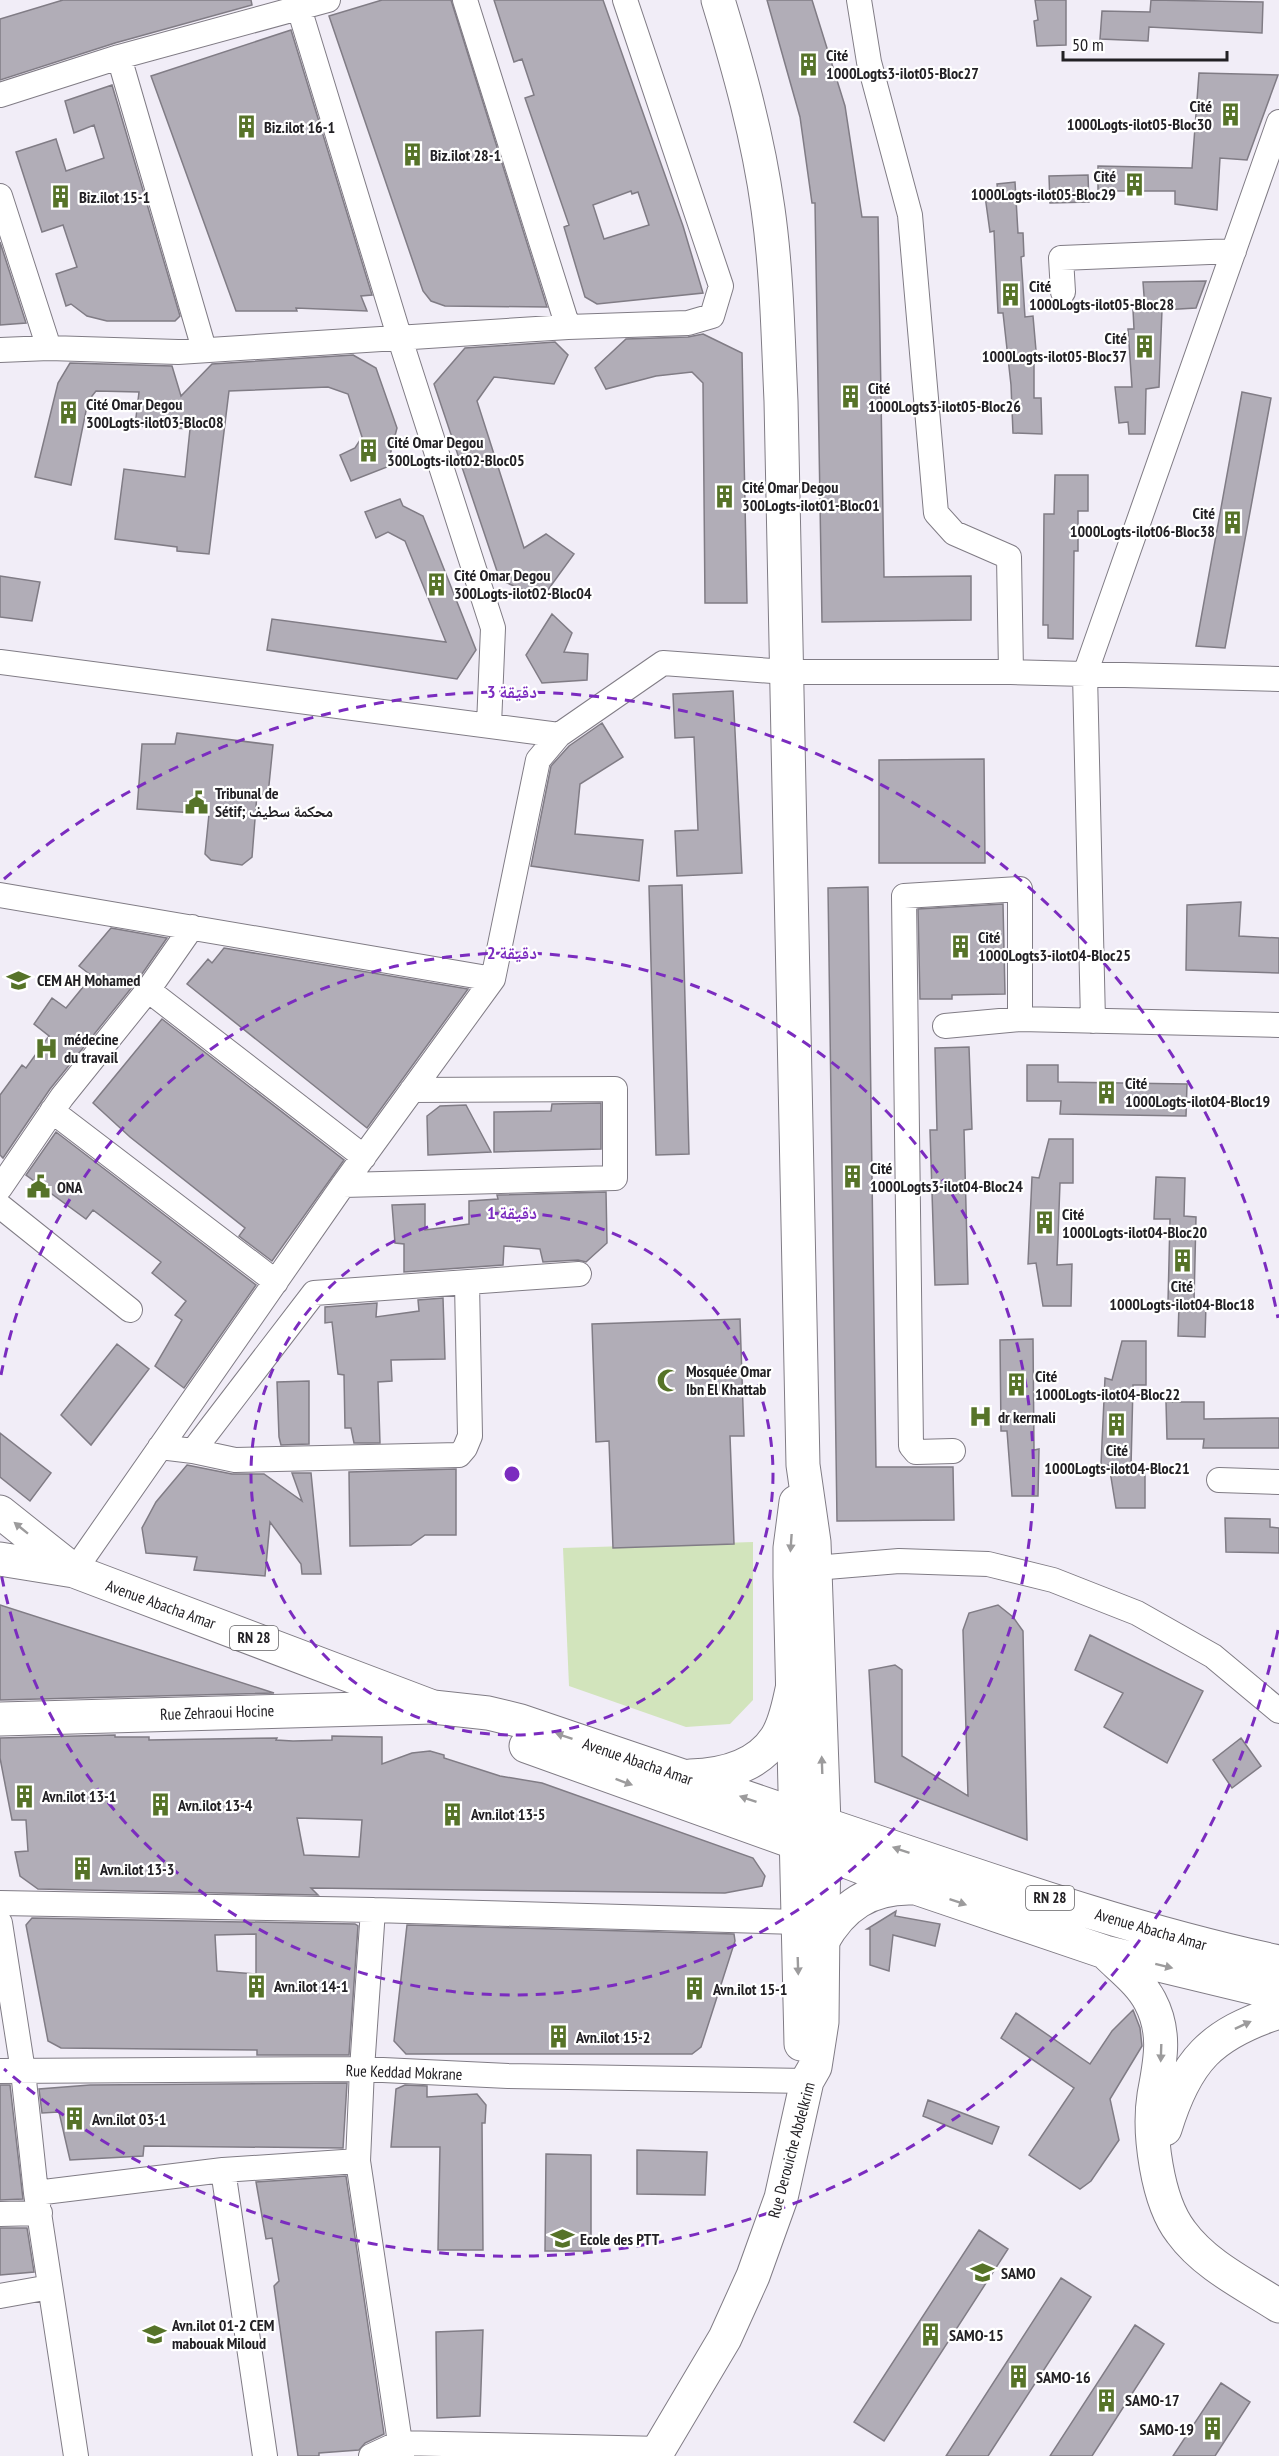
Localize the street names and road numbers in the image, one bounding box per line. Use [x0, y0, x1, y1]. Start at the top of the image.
street label: Avenue Abacha Amar [103, 1575, 219, 1633]
road number: RN 28 [230, 1626, 278, 1650]
street label: Rue Zehraoui Hocine [160, 1700, 274, 1724]
street label: Avenue Abacha Amar [580, 1733, 696, 1789]
road number: RN 28 [1026, 1886, 1074, 1910]
street label: Avenue Abacha Amar [1093, 1904, 1210, 1955]
street label: Rue Keddad Mokrane [345, 2060, 463, 2084]
street label: Rue Derouiche Abdelkrim [763, 2080, 819, 2220]

